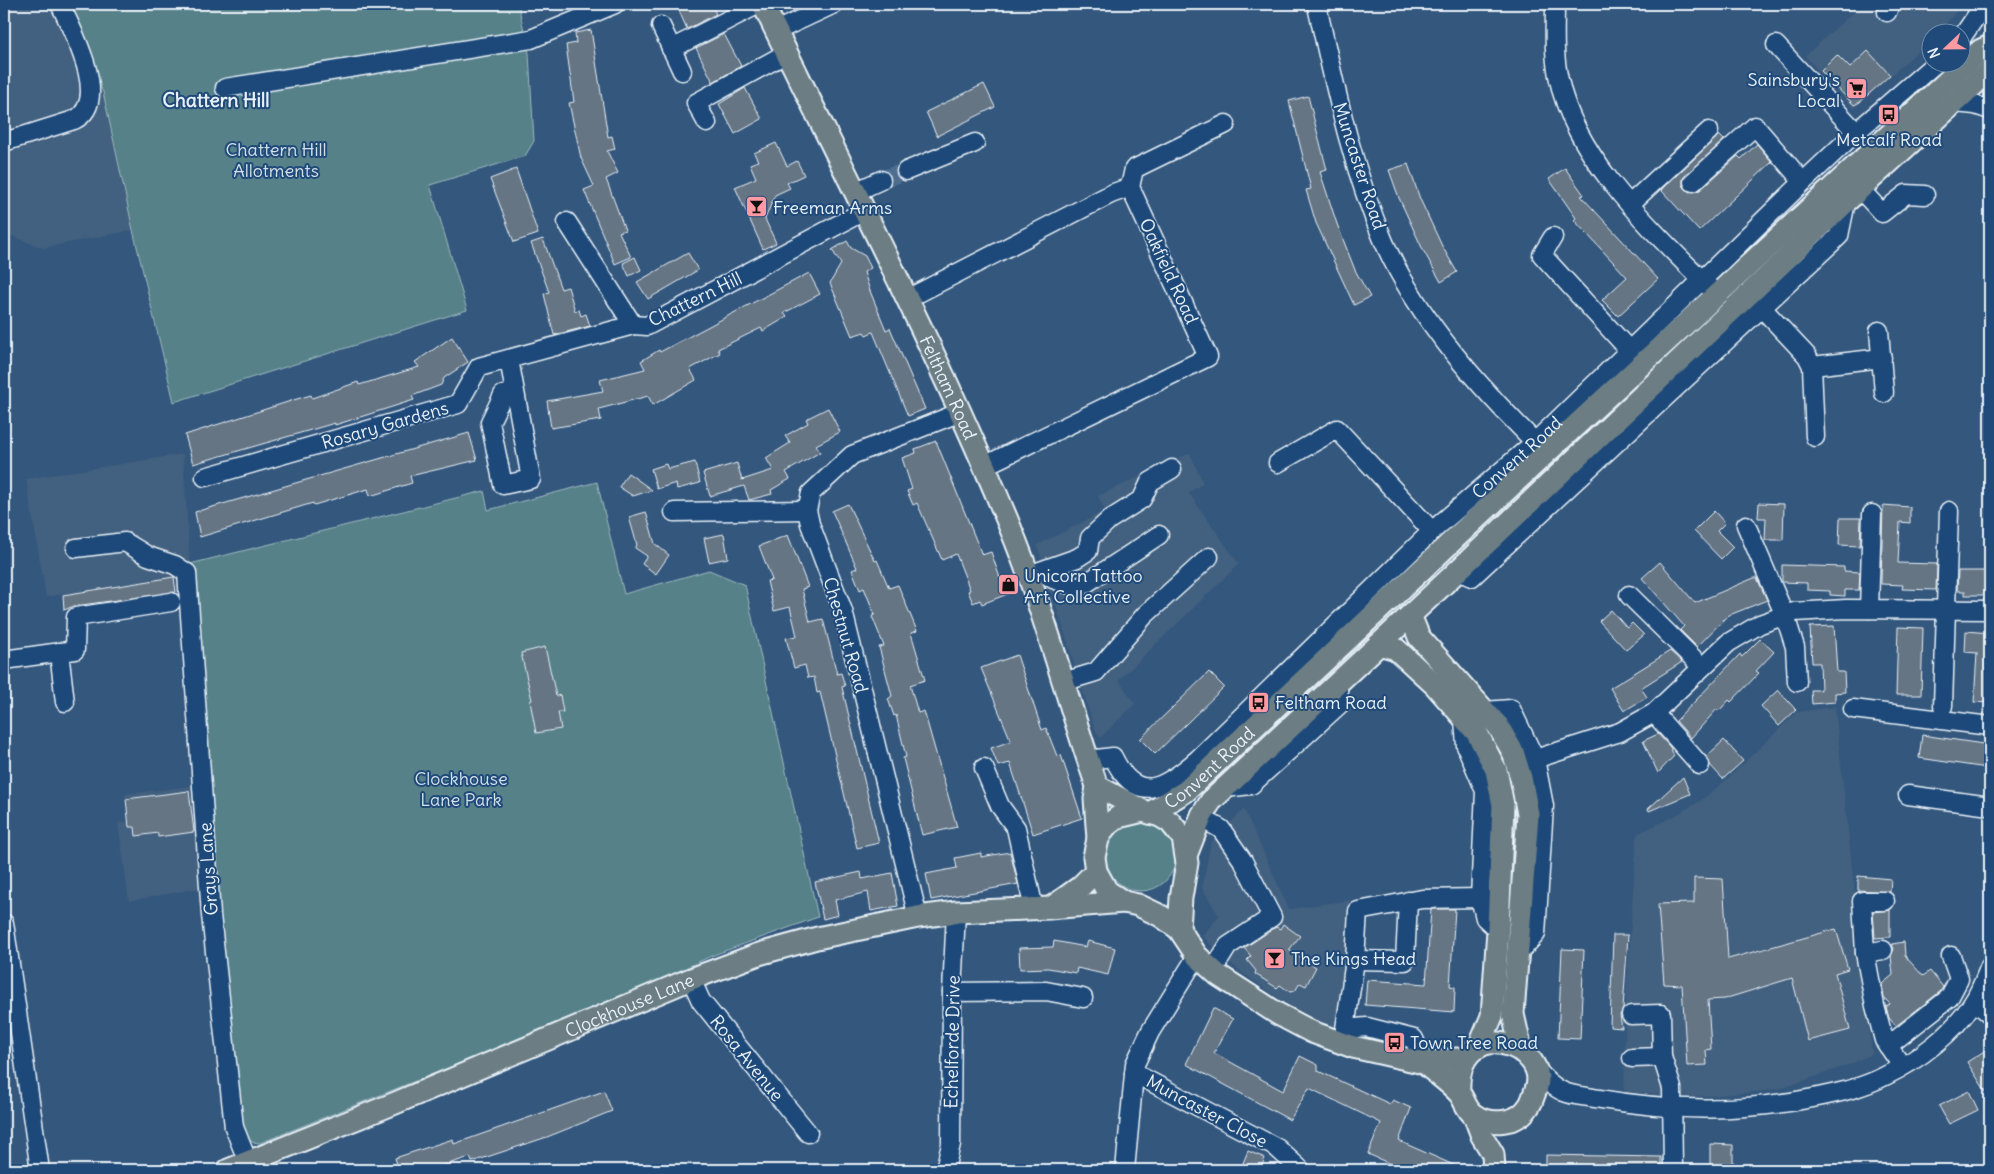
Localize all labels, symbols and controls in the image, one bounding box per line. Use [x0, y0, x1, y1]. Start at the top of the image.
north arrow [1922, 22, 1972, 72]
text: N [1924, 45, 1944, 61]
place label: Sainsbury's Local [1747, 68, 1840, 112]
supermarket icon: Sainsbury's Local [1844, 77, 1868, 101]
district label: Chattern Hill [163, 88, 269, 112]
street label: Muncaster Road [1329, 100, 1392, 233]
bus stop icon: Metcalf Road [1877, 102, 1901, 126]
place label: Metcalf Road [1836, 128, 1942, 151]
park label: Chattern Hill Allotments [225, 138, 327, 182]
bar icon: Freeman Arms [745, 195, 769, 219]
place label: Freeman Arms [773, 196, 892, 219]
street label: Oakfield Road [1134, 214, 1204, 328]
street label: Chattern Hill [644, 266, 746, 332]
street label: Feltham Road [915, 332, 983, 443]
street label: Rosary Gardens [319, 396, 451, 454]
street label: Convent Road [1467, 411, 1567, 503]
place label: Unicorn Tattoo Art Collective [1024, 564, 1143, 608]
shop icon: Unicorn Tattoo Art Collective [996, 573, 1020, 597]
street label: Chestnut Road [818, 574, 874, 696]
bus stop icon: Feltham Road [1247, 690, 1271, 714]
place label: Feltham Road [1275, 691, 1387, 714]
street label: Convent Road [1160, 721, 1259, 813]
park label: Clockhouse Lane Park [414, 767, 508, 811]
street label: Grays Lane [193, 822, 223, 916]
bar icon: The Kings Head [1263, 946, 1287, 970]
place label: The Kings Head [1291, 947, 1417, 970]
street label: Clockhouse Lane [561, 968, 697, 1042]
street label: Echelforde Drive [939, 975, 965, 1109]
street label: Rosa Avenue [705, 1010, 789, 1106]
bus stop icon: Town Tree Road [1382, 1030, 1406, 1054]
place label: Town Tree Road [1410, 1031, 1539, 1054]
street label: Muncaster Close [1142, 1069, 1272, 1153]

